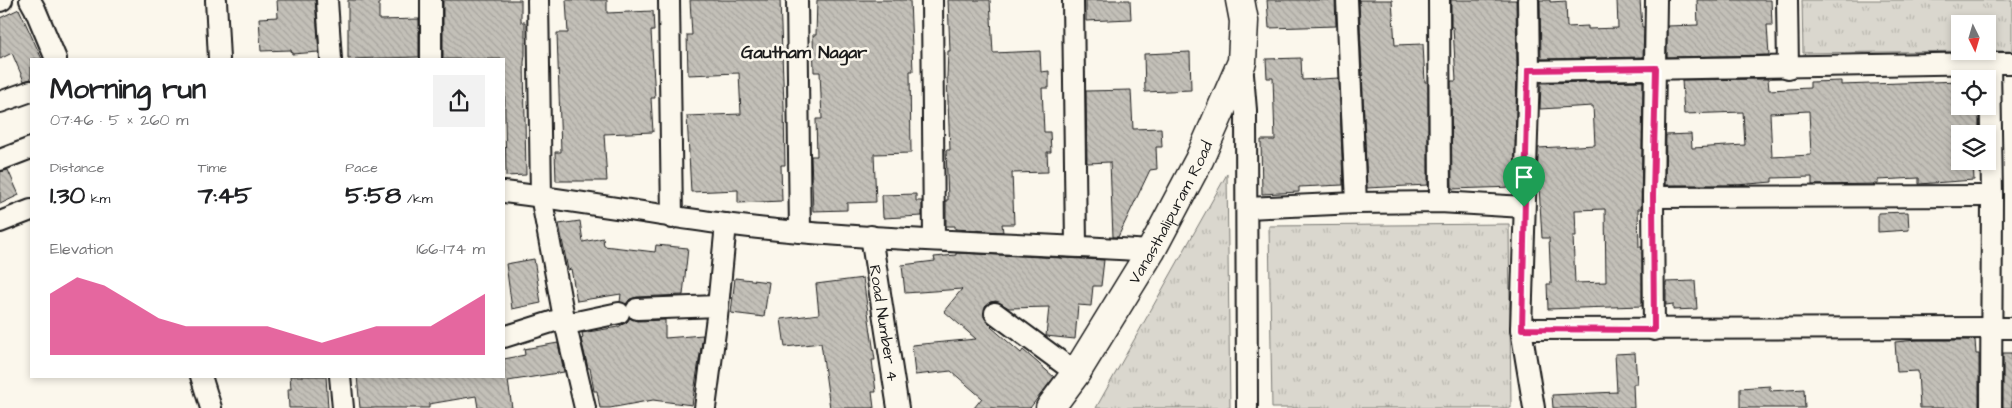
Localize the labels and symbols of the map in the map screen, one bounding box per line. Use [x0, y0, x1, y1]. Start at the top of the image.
north arrow [1951, 15, 1996, 60]
district label: Gautham Nagar [741, 40, 867, 66]
street label: Vanasthalipuram Road [1123, 138, 1218, 288]
pin [1503, 156, 1545, 207]
street label: Road Number 4 [864, 263, 904, 383]

